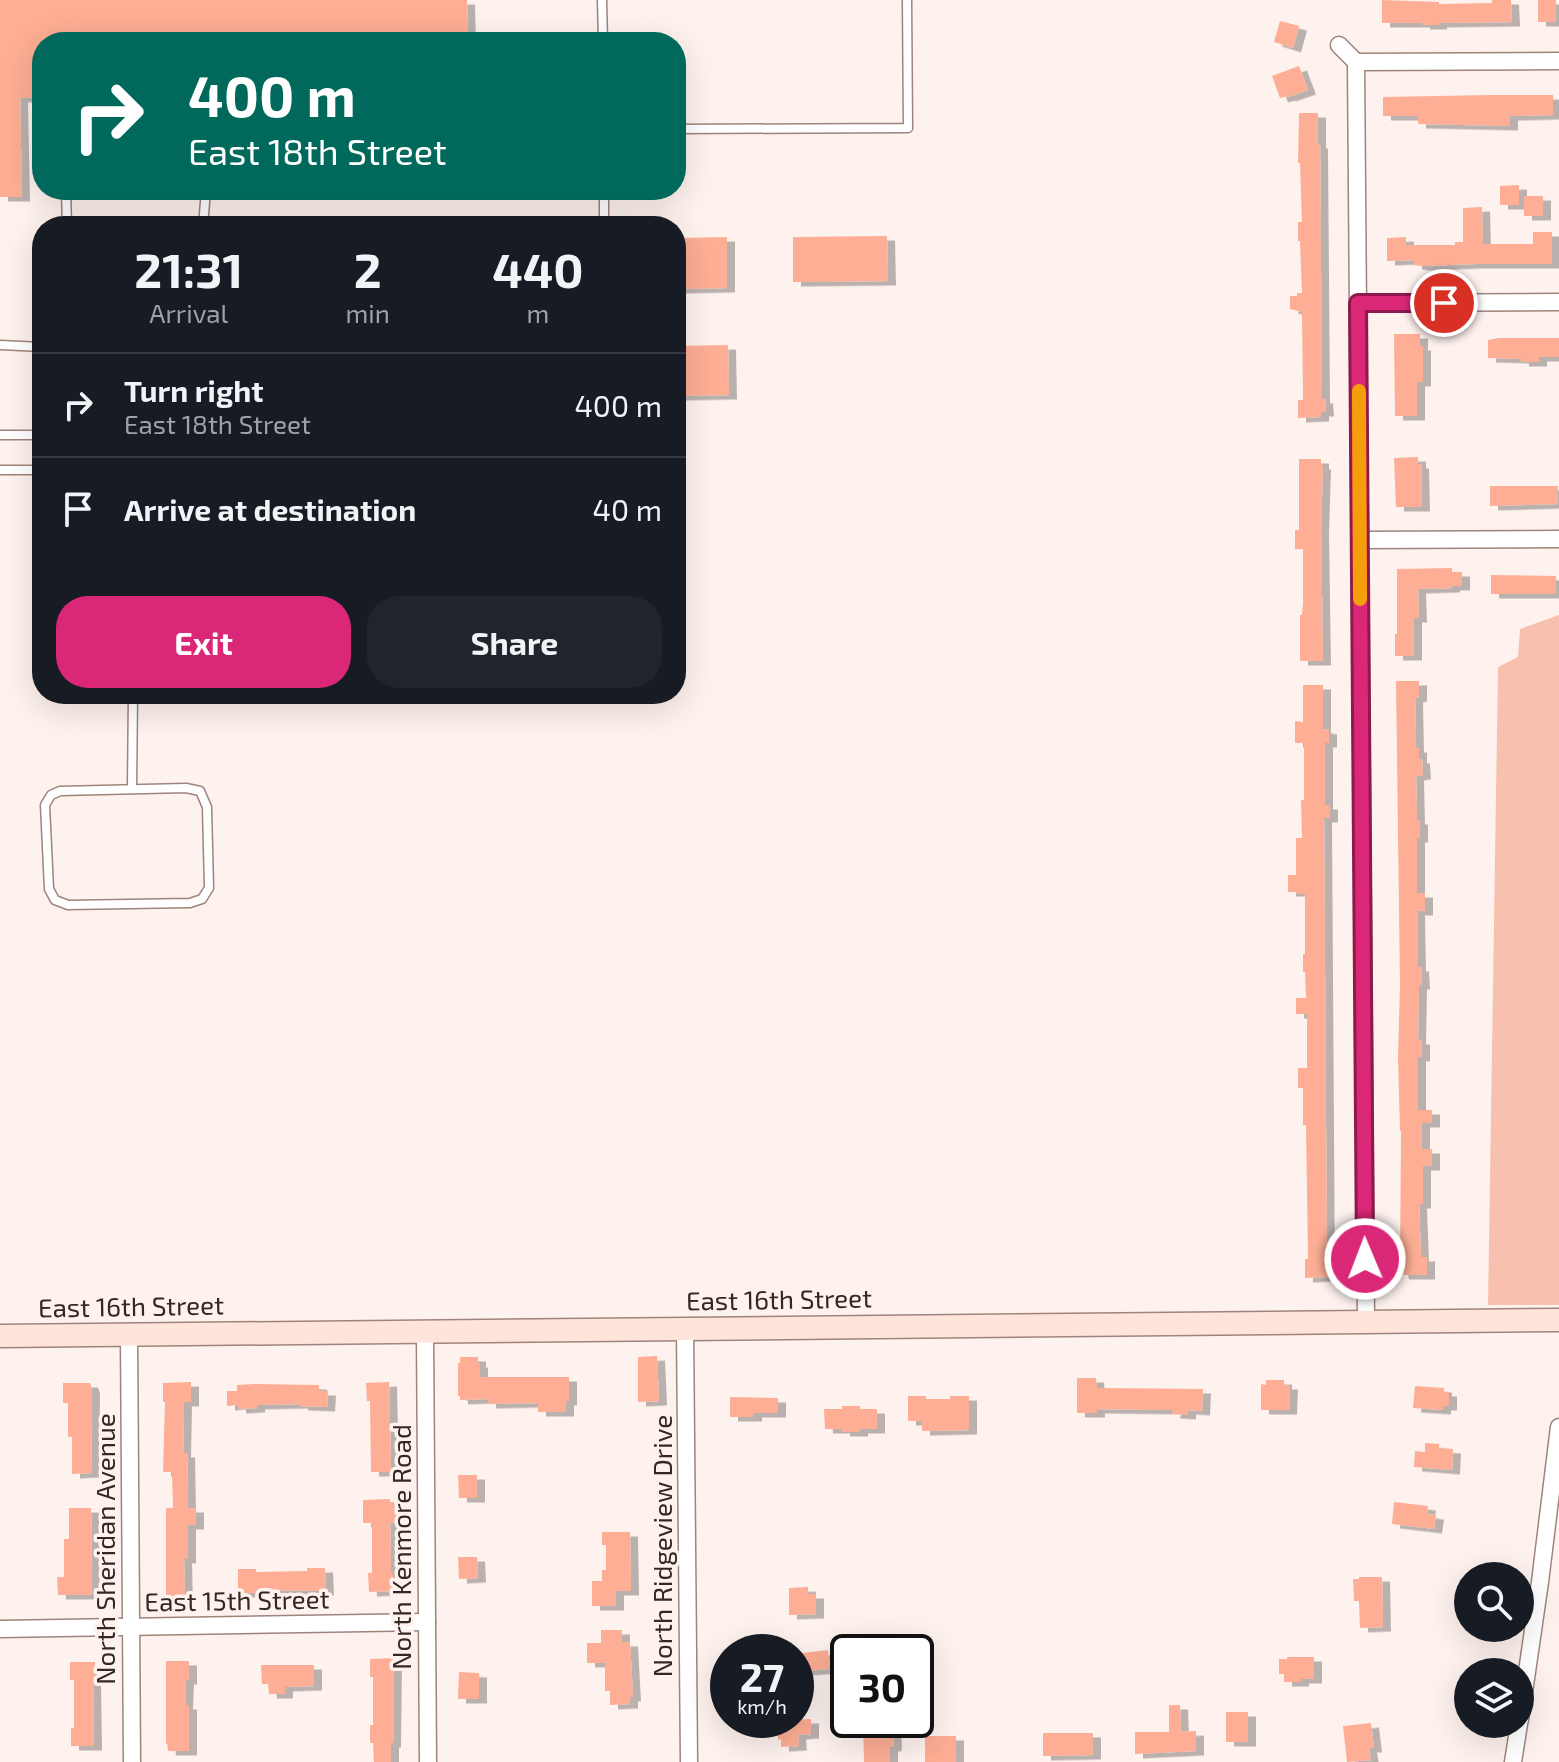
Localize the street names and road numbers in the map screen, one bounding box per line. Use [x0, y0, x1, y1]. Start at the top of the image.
street label: East 16th Street [686, 1281, 872, 1316]
street label: East 16th Street [38, 1288, 224, 1323]
street label: North Sheridan Avenue [89, 1413, 120, 1685]
street label: North Ridgeview Drive [646, 1415, 677, 1677]
street label: North Kenmore Road [385, 1424, 416, 1670]
street label: East 15th Street [144, 1582, 330, 1617]

